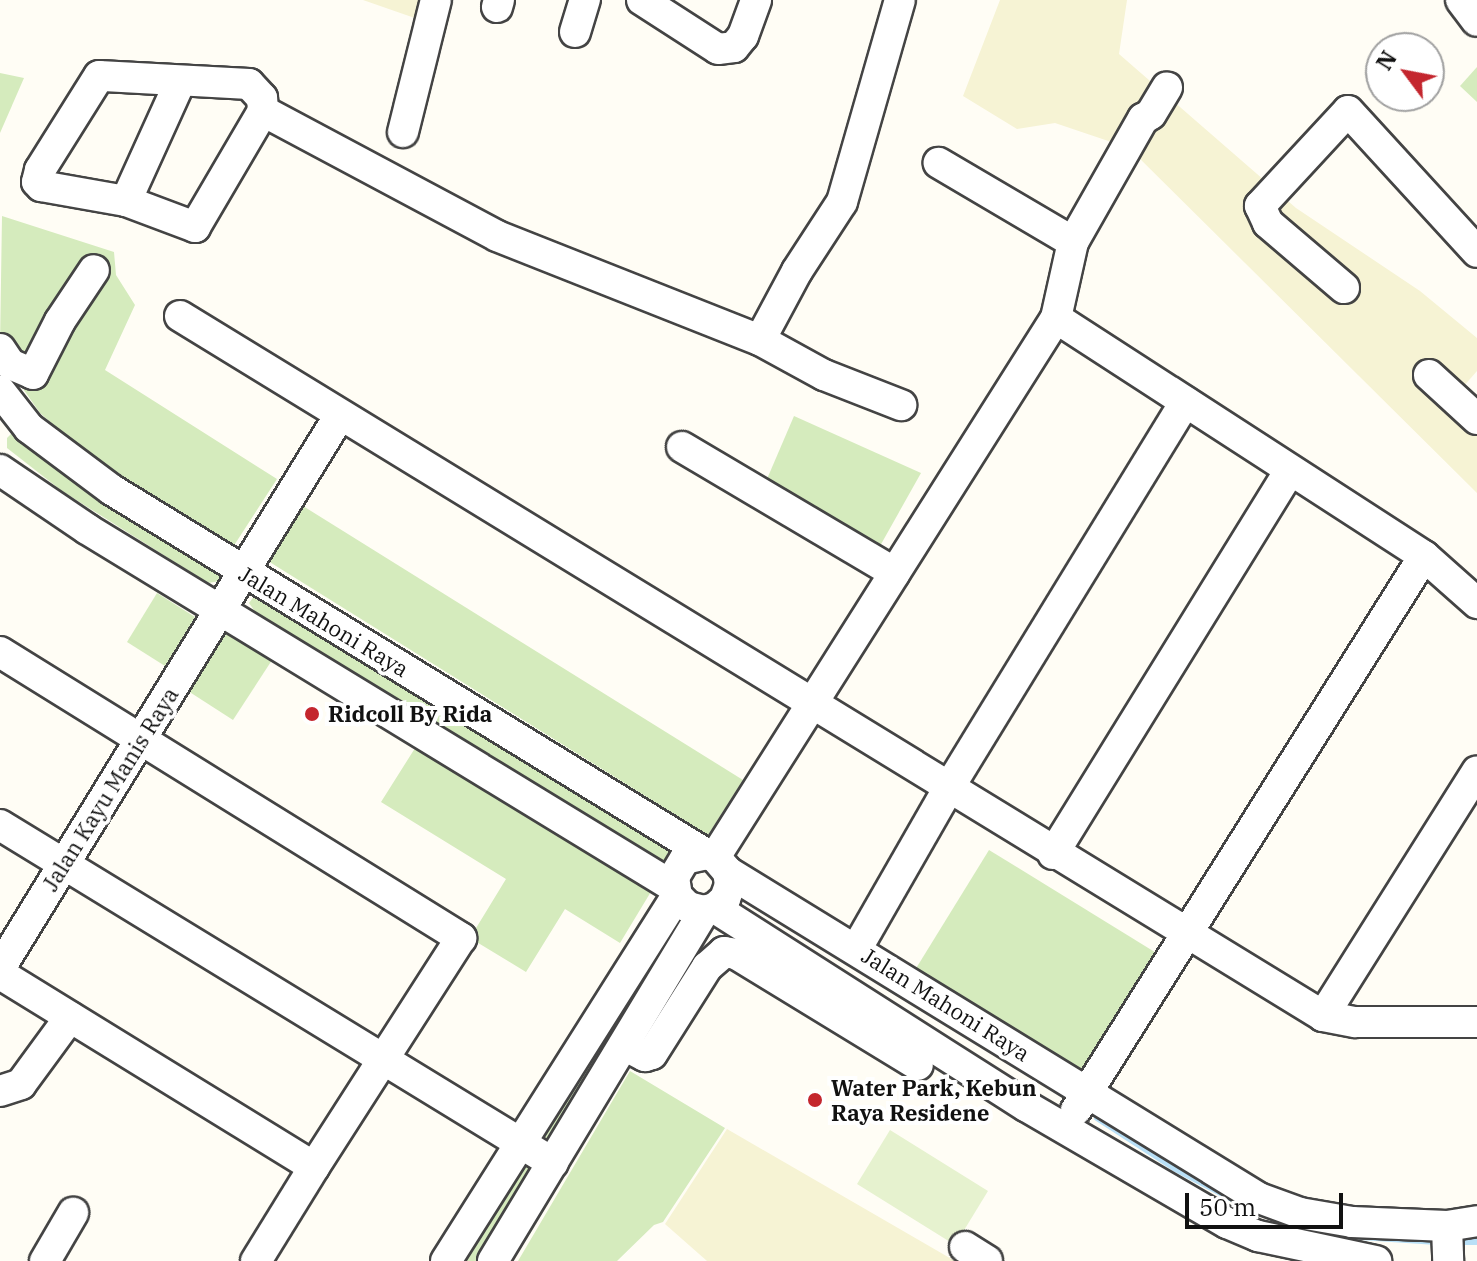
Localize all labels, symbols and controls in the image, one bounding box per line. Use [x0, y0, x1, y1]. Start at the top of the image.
north arrow [1365, 32, 1445, 112]
text: N [1369, 45, 1403, 75]
street label: Jalan Mahoni Raya [234, 560, 414, 682]
street label: Jalan Kayu Manis Raya [36, 682, 184, 896]
place label: Ridcoll By Rida [328, 701, 492, 727]
marker: Ridcoll By Rida [303, 705, 321, 723]
street label: Jalan Mahoni Raya [857, 942, 1035, 1066]
place label: Water Park, Kebun Raya Residene [831, 1074, 1037, 1126]
marker: Water Park, Kebun Raya Residene [806, 1091, 824, 1109]
scale bar [1189, 1177, 1347, 1227]
text: 50 m [1199, 1191, 1256, 1223]

